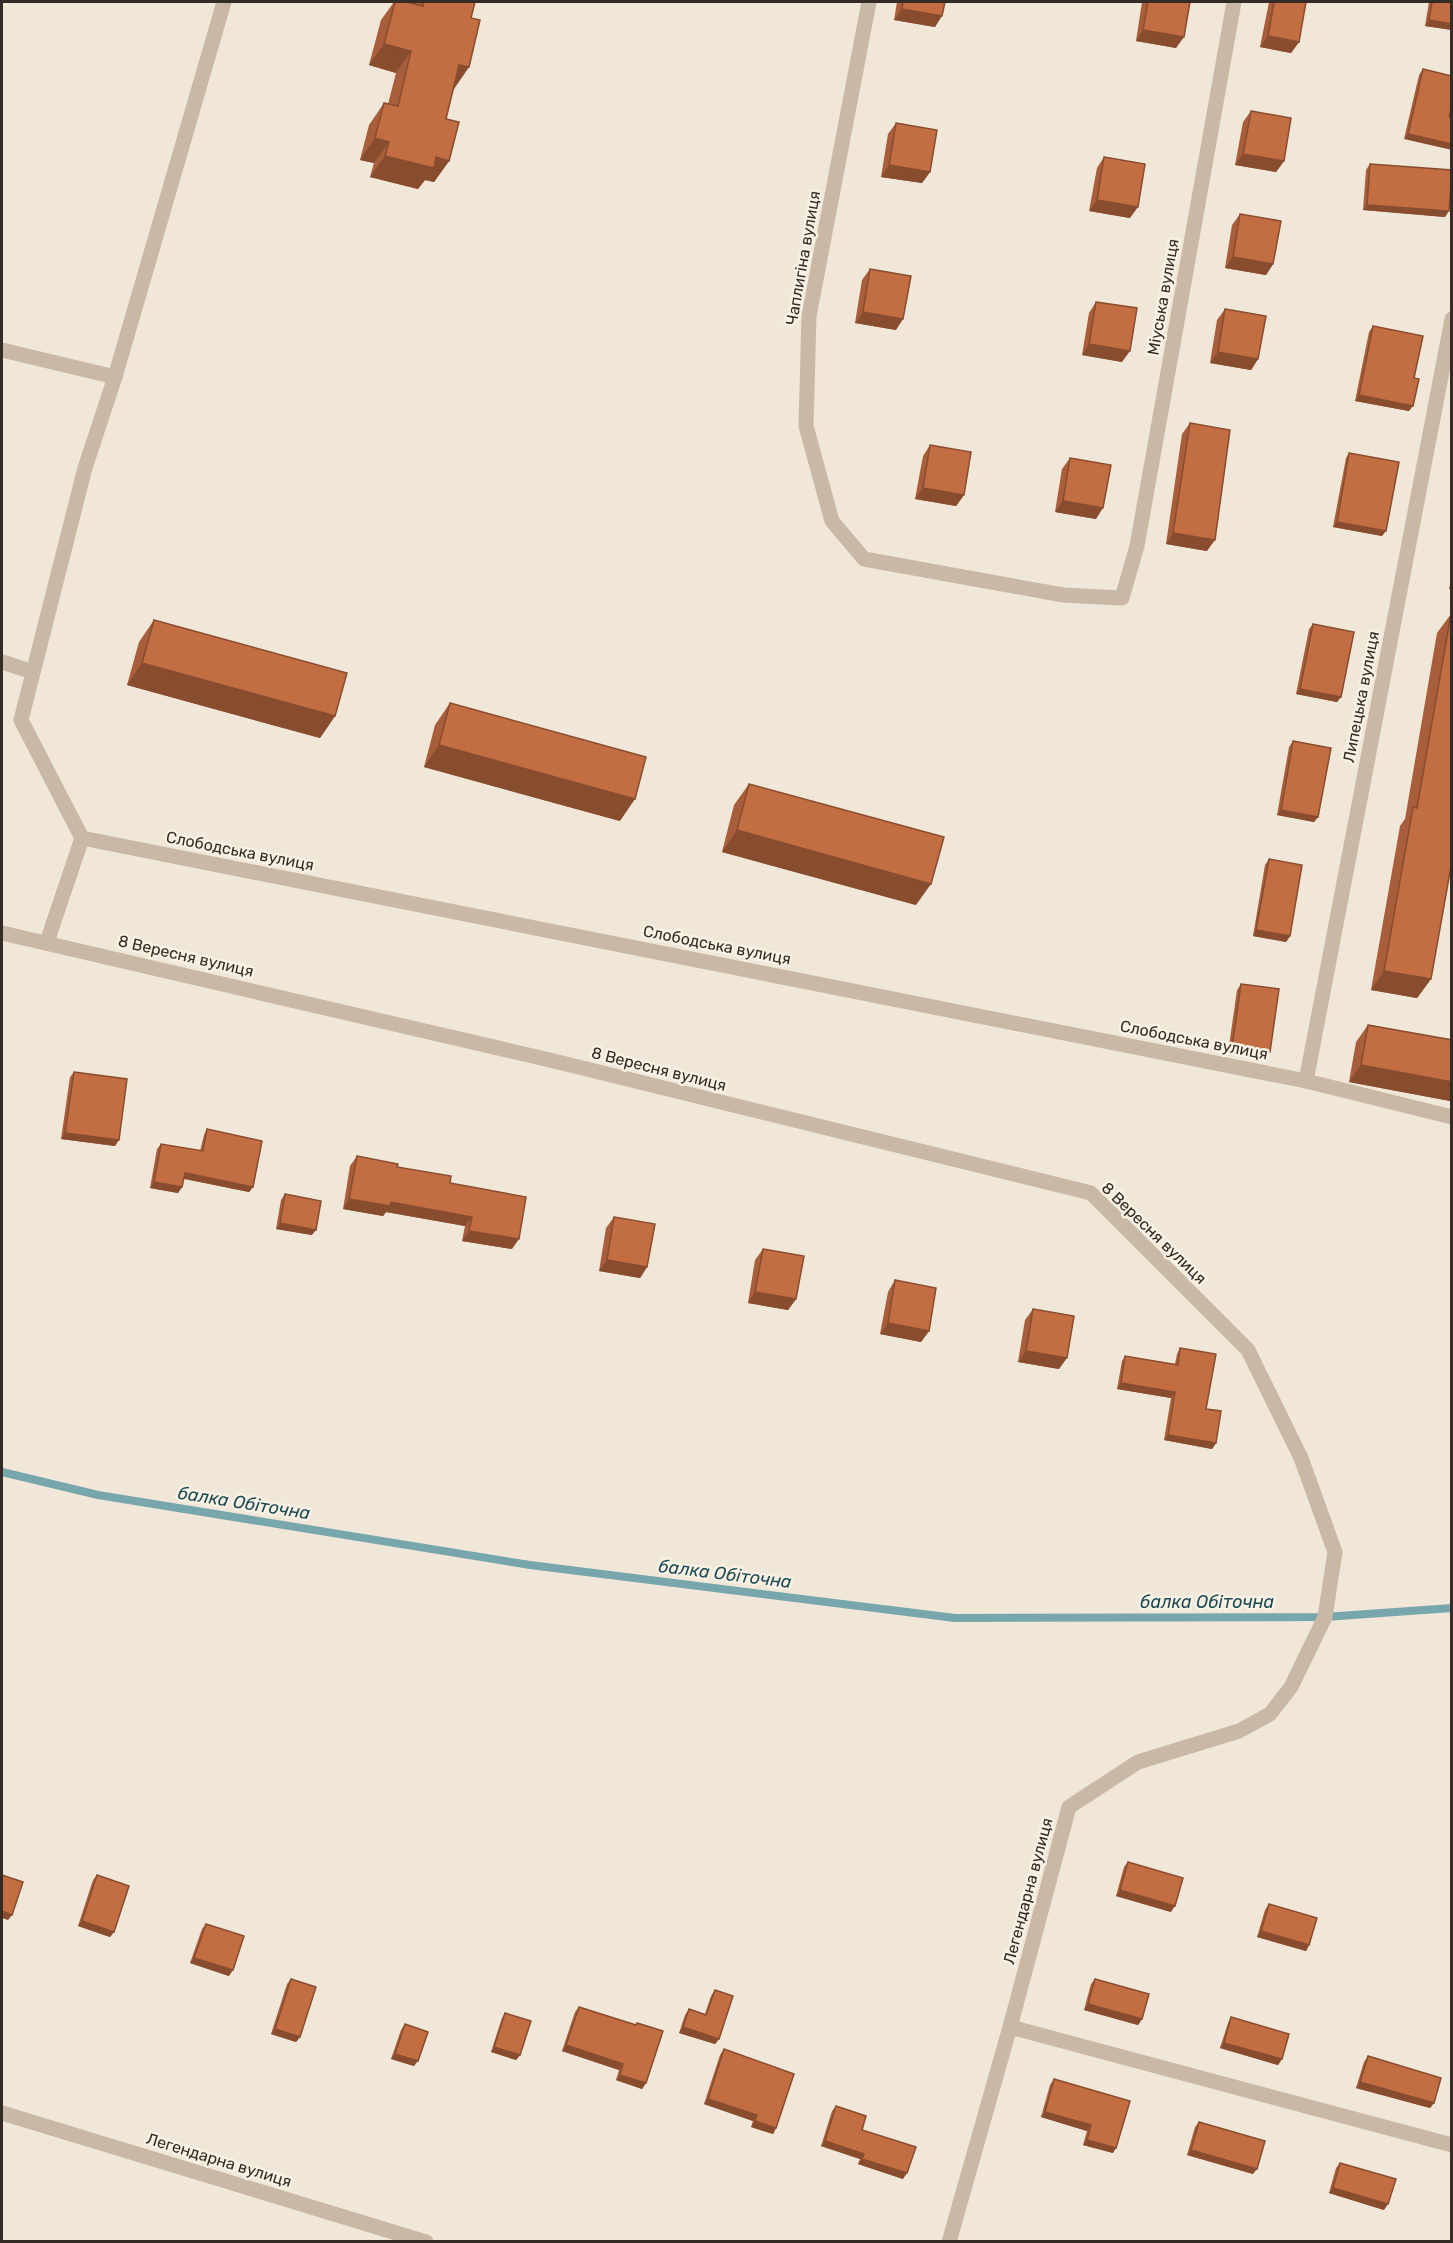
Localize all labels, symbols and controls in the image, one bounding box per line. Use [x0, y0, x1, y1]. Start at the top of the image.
street label: Чаплигіна вулиця [782, 189, 824, 327]
street label: Міуська вулиця [1143, 237, 1183, 357]
street label: Липецька вулиця [1339, 630, 1383, 764]
street label: Слободська вулиця [164, 827, 316, 875]
street label: Слободська вулиця [641, 921, 793, 969]
street label: 8 Вересня вулиця [116, 931, 256, 981]
street label: Слободська вулиця [1118, 1016, 1270, 1064]
street label: 8 Вересня вулиця [590, 1043, 728, 1095]
street label: 8 Вересня вулиця [1098, 1178, 1210, 1288]
water label: балка Обіточна [176, 1482, 312, 1524]
water label: балка Обіточна [657, 1555, 793, 1593]
water label: балка Обіточна [1140, 1591, 1274, 1613]
street label: Легендарна вулиця [999, 1816, 1057, 1966]
street label: Легендарна вулиця [144, 2129, 294, 2191]

